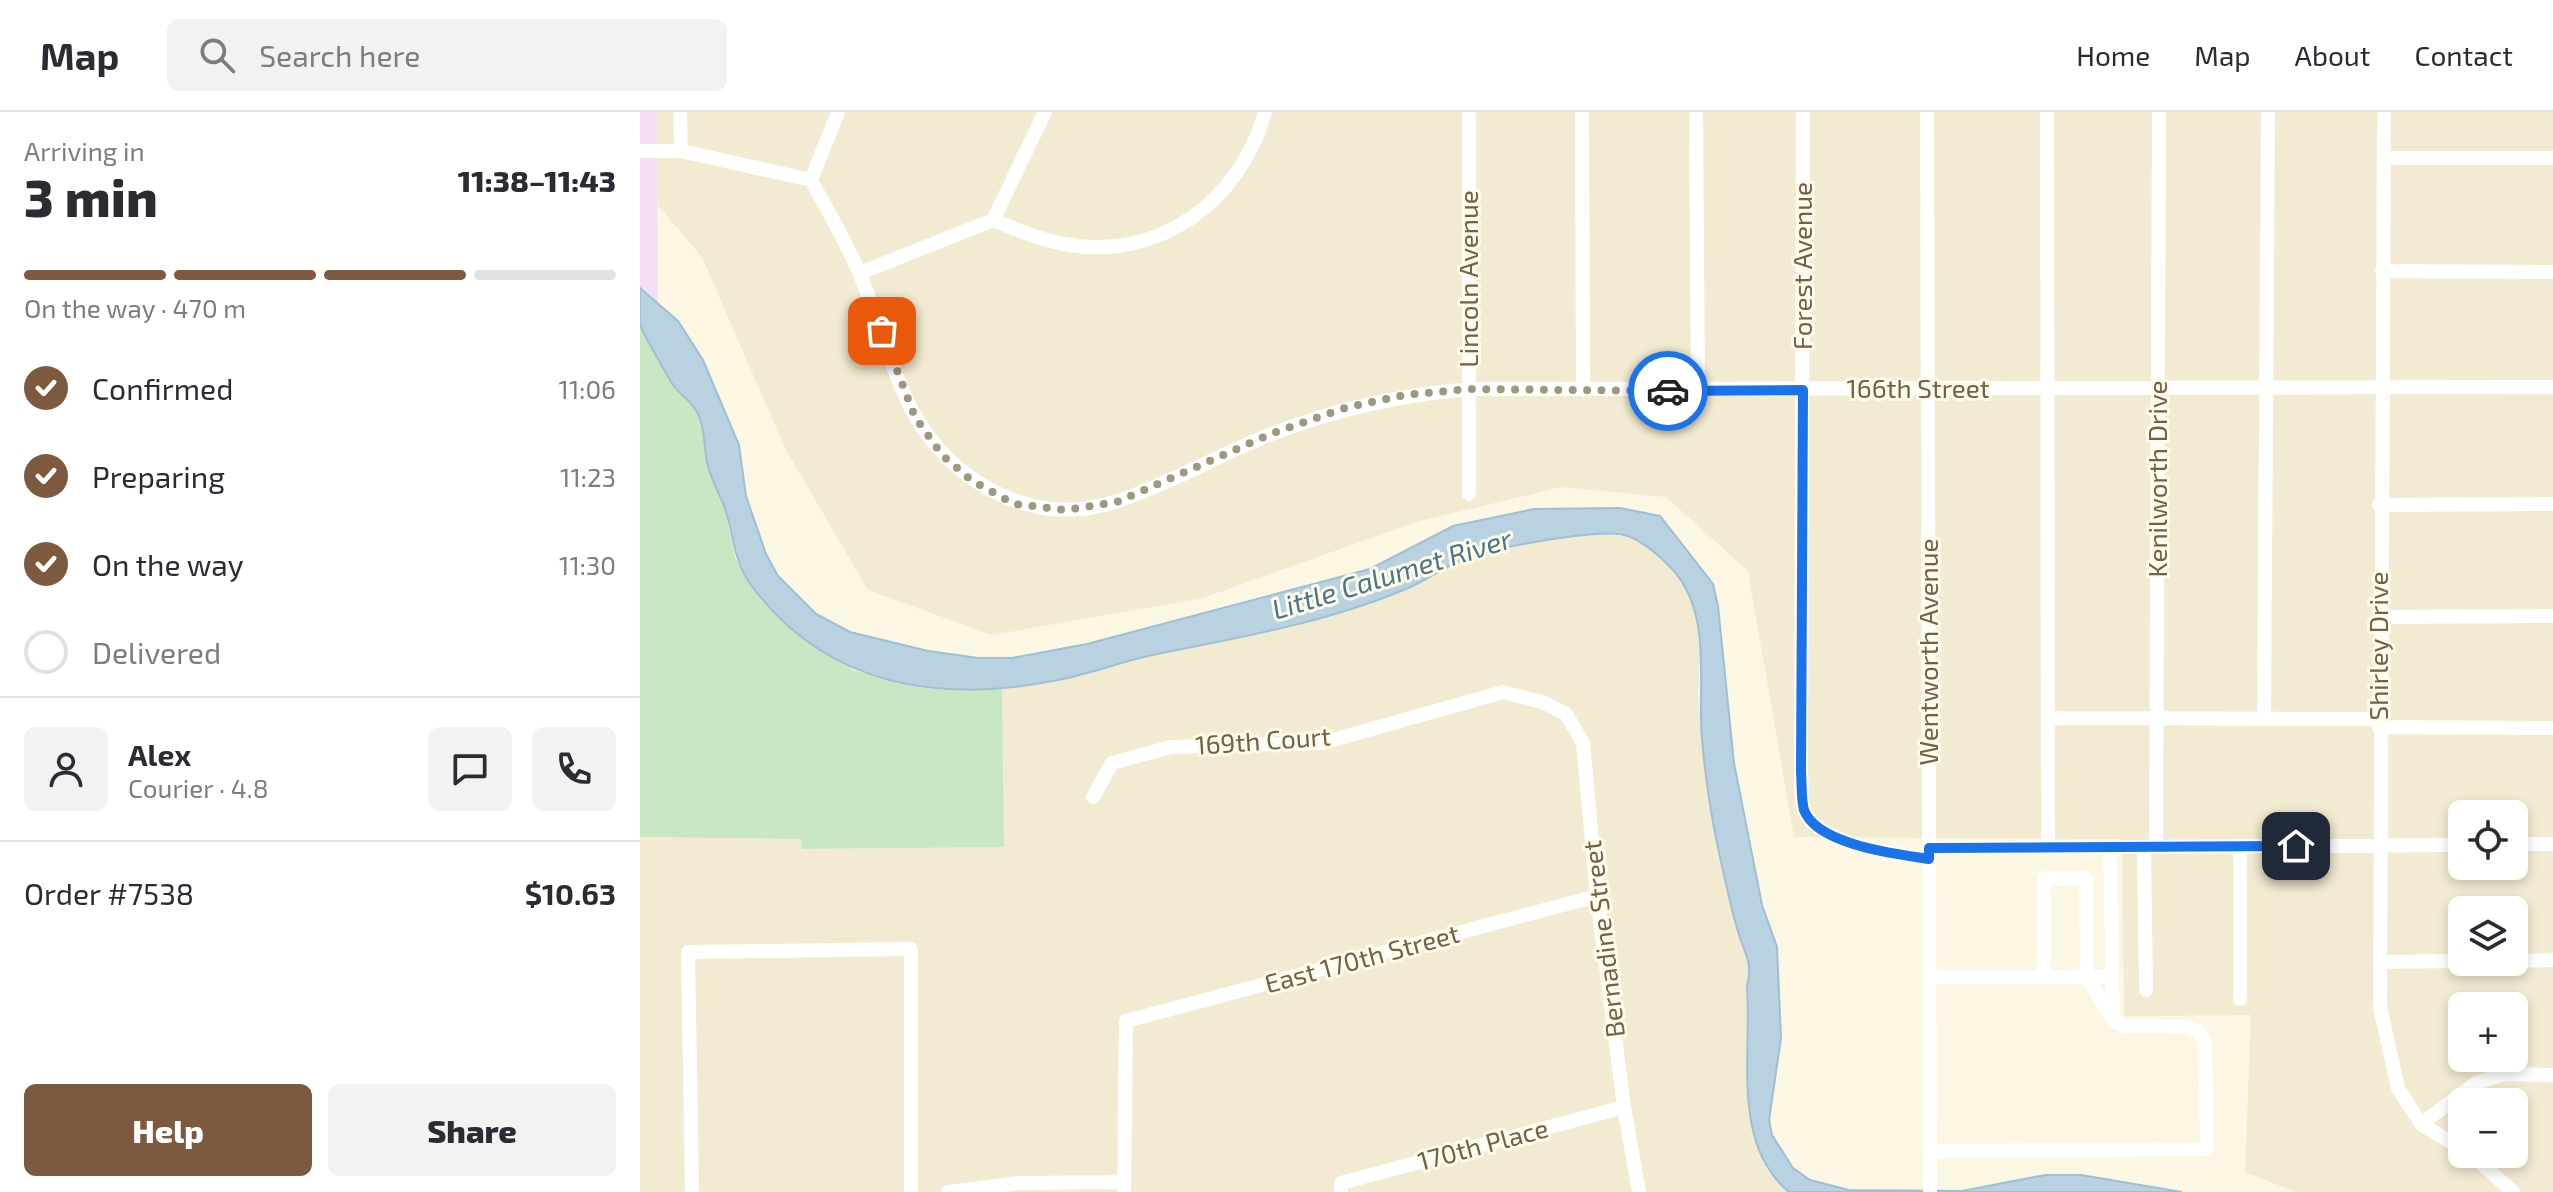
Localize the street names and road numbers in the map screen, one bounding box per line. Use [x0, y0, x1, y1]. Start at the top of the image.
street label: Forest Avenue [1786, 182, 1817, 350]
street label: Lincoln Avenue [1452, 190, 1483, 368]
street label: 166th Street [1846, 372, 1990, 403]
street label: Kenilworth Drive [2141, 381, 2172, 577]
street label: Wentworth Avenue [1912, 538, 1943, 766]
street label: Shirley Drive [2362, 572, 2393, 720]
street label: 169th Court [1194, 719, 1332, 760]
street label: Bernadine Street [1575, 839, 1630, 1040]
street label: East 170th Street [1261, 917, 1462, 998]
street label: 170th Place [1414, 1111, 1551, 1176]

